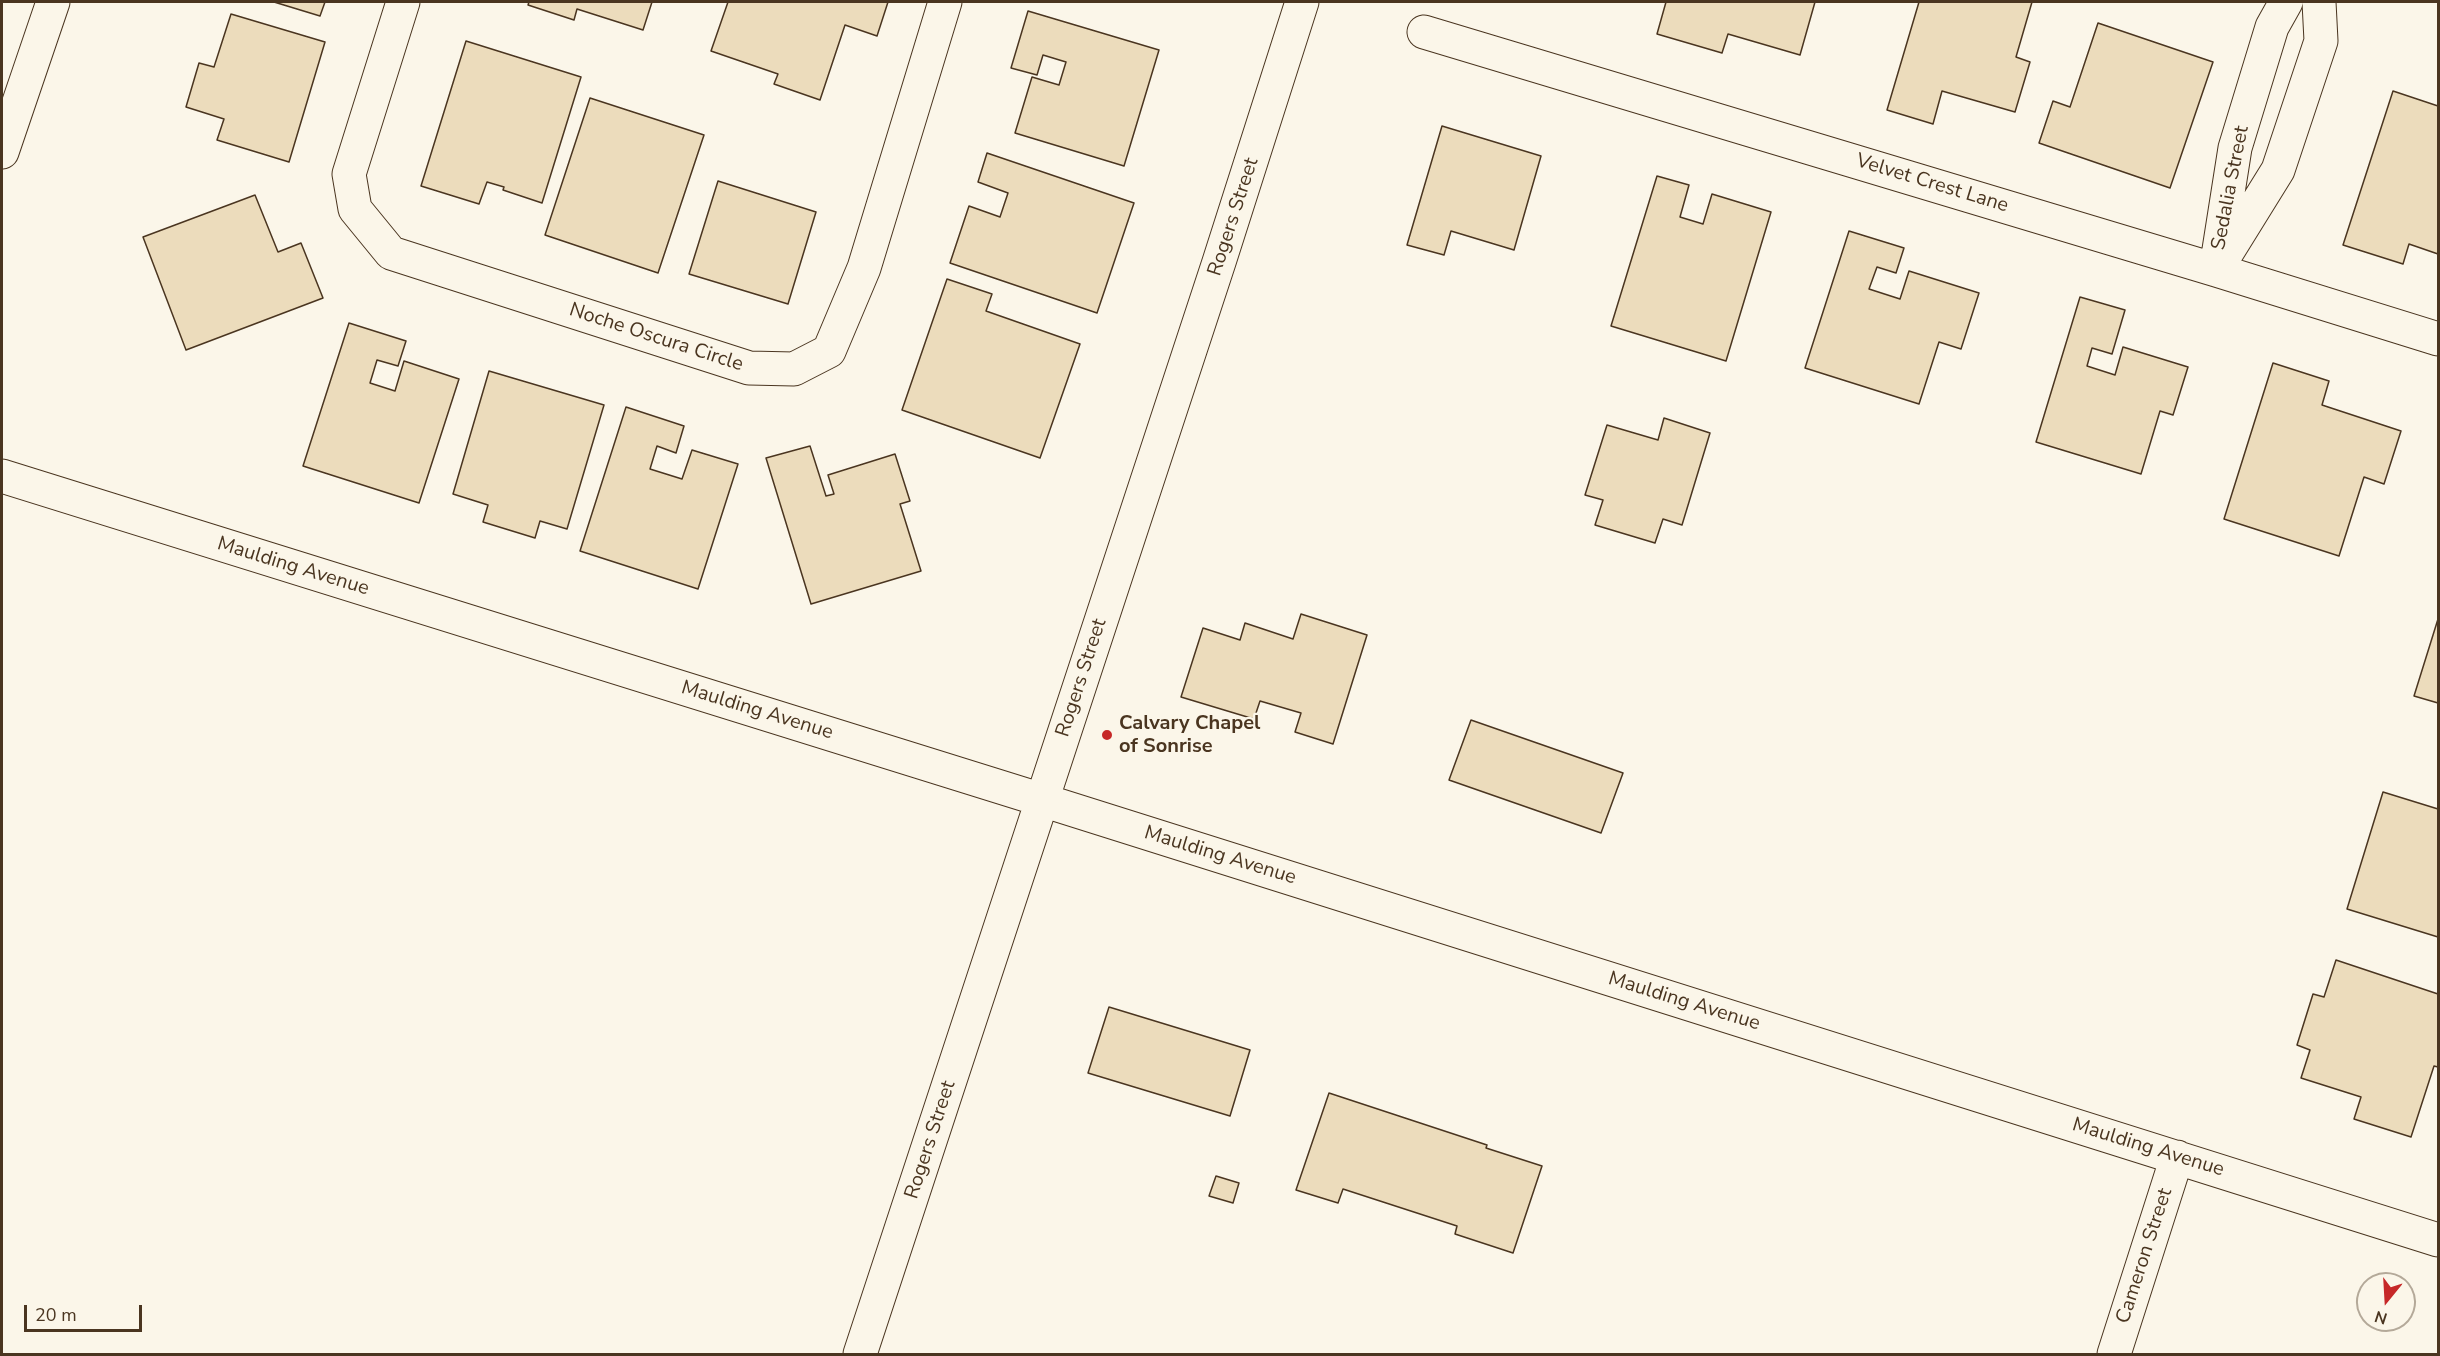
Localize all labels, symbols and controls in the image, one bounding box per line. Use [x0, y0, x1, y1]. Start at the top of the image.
street label: Sedalia Street [2207, 124, 2255, 252]
street label: Velvet Crest Lane [1853, 149, 2011, 219]
street label: Rogers Street [1204, 155, 1264, 279]
street label: Noche Oscura Circle [566, 299, 746, 377]
street label: Maulding Avenue [214, 533, 372, 601]
street label: Rogers Street [1052, 616, 1112, 740]
street label: Maulding Avenue [678, 677, 836, 745]
place label: Calvary Chapel of Sonrise [1119, 712, 1260, 759]
marker: Calvary Chapel of Sonrise [1100, 728, 1114, 742]
street label: Maulding Avenue [1141, 822, 1299, 890]
street label: Maulding Avenue [1605, 968, 1763, 1036]
street label: Rogers Street [901, 1078, 961, 1202]
street label: Maulding Avenue [2069, 1114, 2227, 1182]
street label: Cameron Street [2112, 1185, 2178, 1327]
north arrow [2356, 1272, 2416, 1332]
scale bar [27, 1293, 146, 1331]
text: 20 m [35, 1303, 77, 1327]
text: N [2372, 1305, 2390, 1330]

